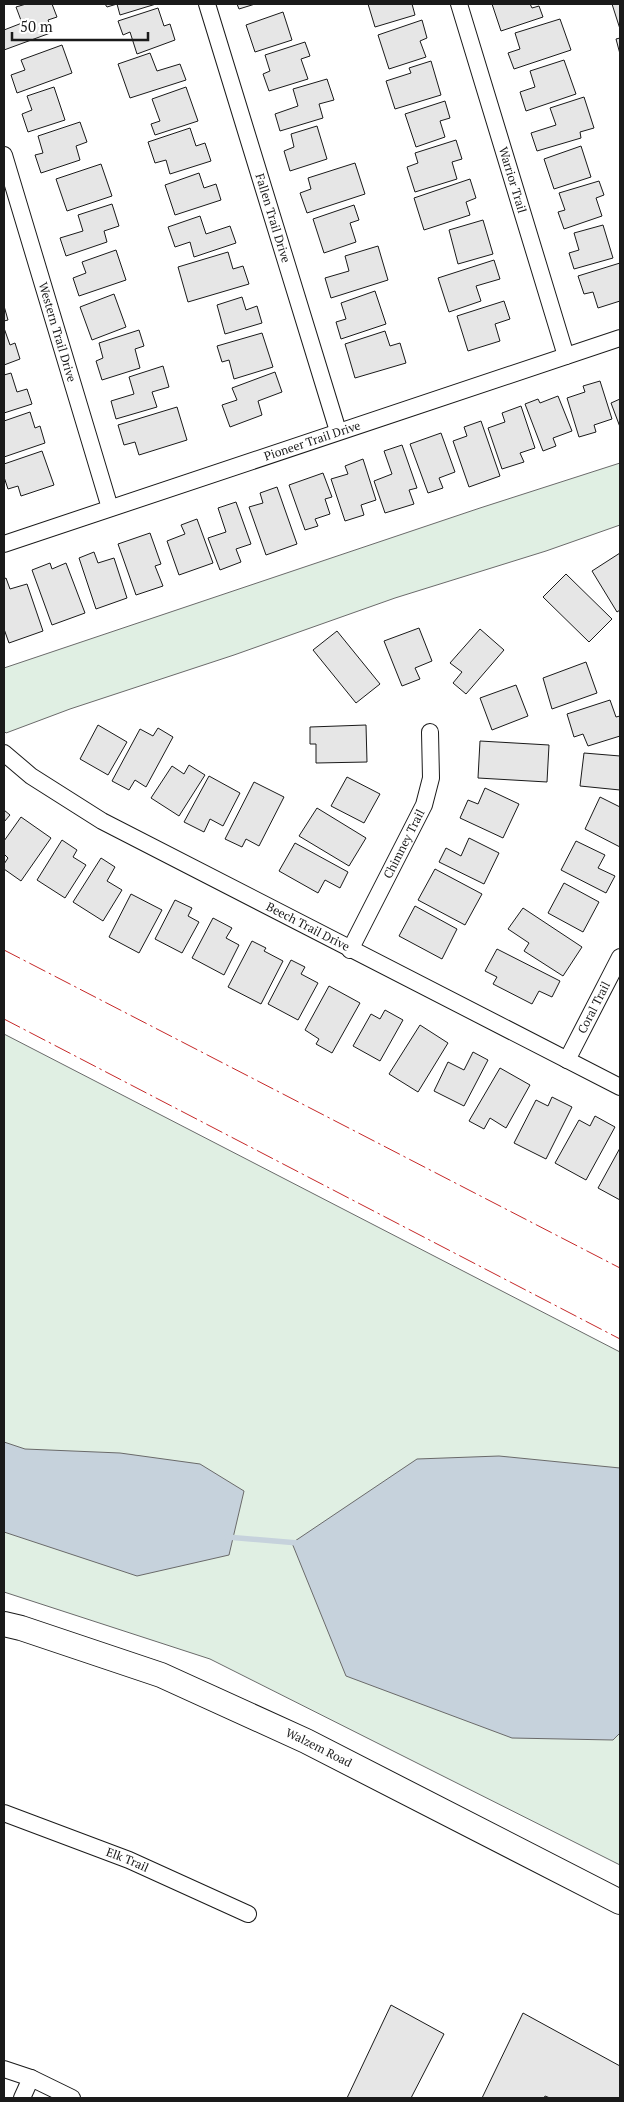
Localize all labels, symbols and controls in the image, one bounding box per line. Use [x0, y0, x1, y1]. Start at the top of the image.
scale bar [12, 10, 149, 42]
text: 50 m [20, 16, 53, 36]
street label: Warrior Trail [496, 145, 530, 215]
street label: Fallen Trail Drive [252, 172, 294, 264]
street label: Western Trail Drive [36, 280, 80, 384]
street label: Pioneer Trail Drive [262, 417, 362, 464]
street label: Chimney Trail [380, 806, 428, 881]
street label: Beech Trail Drive [264, 899, 352, 954]
street label: Coral Trail [574, 979, 613, 1036]
street label: Walzem Road [284, 1725, 355, 1770]
street label: Elk Trail [104, 1844, 152, 1875]

